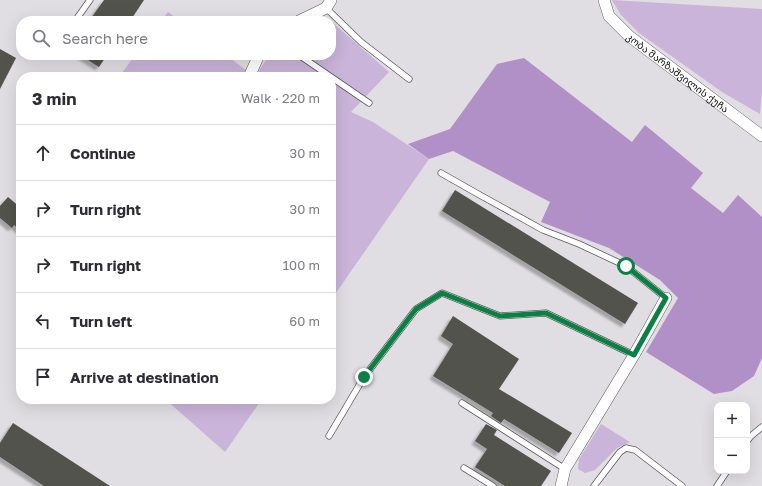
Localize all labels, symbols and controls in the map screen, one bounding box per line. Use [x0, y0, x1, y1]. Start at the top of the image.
search box [16, 16, 336, 60]
icon: search [30, 27, 52, 49]
text: Search here [62, 29, 148, 47]
street label: კობა მარზაშვილის ქუჩა [624, 30, 731, 115]
text: 3 min [32, 88, 76, 109]
text: Walk · 220 m [241, 90, 320, 106]
icon: ahead [32, 142, 54, 164]
text: Continue [70, 144, 136, 162]
text: 30 m [290, 145, 320, 161]
icon: right [32, 198, 54, 220]
text: Turn right [70, 200, 141, 218]
text: 30 m [290, 201, 320, 217]
icon: right [32, 254, 54, 276]
text: Turn right [70, 256, 141, 274]
text: 100 m [283, 257, 320, 273]
route start [617, 257, 635, 275]
icon: left [32, 310, 54, 332]
text: Turn left [70, 312, 132, 330]
text: 60 m [289, 313, 320, 329]
icon: arrive [32, 366, 54, 388]
text: Arrive at destination [70, 368, 219, 386]
route end [355, 368, 373, 386]
map controls [714, 402, 750, 474]
button: + [714, 402, 750, 438]
button: − [714, 438, 750, 474]

